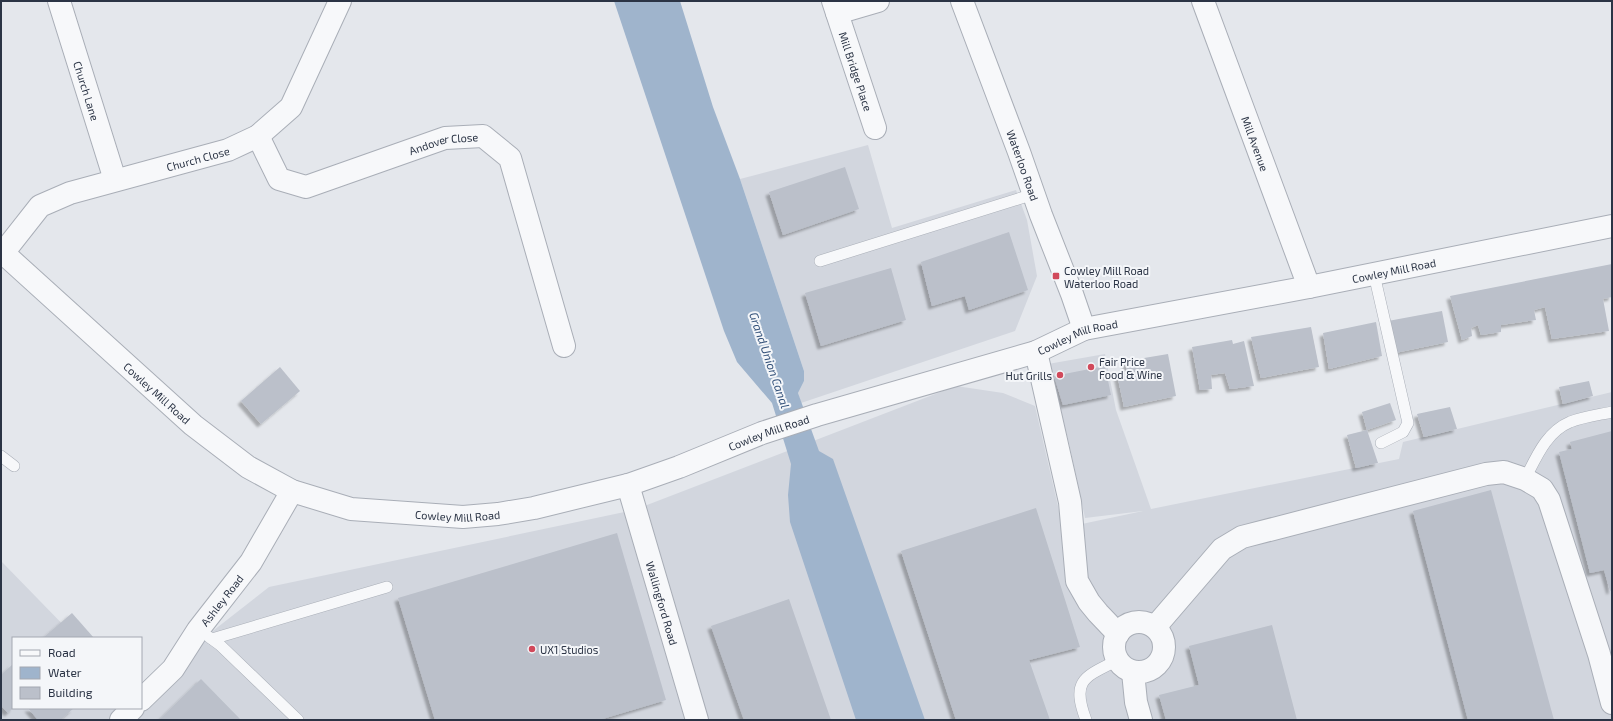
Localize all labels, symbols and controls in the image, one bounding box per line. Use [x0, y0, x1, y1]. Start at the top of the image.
street label: Mill Bridge Place [837, 30, 875, 113]
street label: Church Lane [72, 59, 102, 122]
street label: Mill Avenue [1240, 114, 1272, 173]
street label: Waterloo Road [1005, 128, 1042, 202]
street label: Andover Close [407, 130, 479, 157]
street label: Church Close [165, 143, 231, 173]
street label: Cowley Mill Road [1351, 255, 1437, 285]
place label: Cowley Mill Road Waterloo Road [1064, 264, 1149, 290]
marker: Cowley Mill Road Waterloo Road [1051, 271, 1061, 281]
water label: Grand Union Canal [747, 310, 793, 410]
street label: Cowley Mill Road [1035, 316, 1119, 357]
place label: Fair Price Food & Wine [1099, 355, 1162, 381]
street label: Cowley Mill Road [121, 359, 193, 426]
marker: Fair Price Food & Wine [1086, 362, 1096, 372]
place label: Hut Grills [1006, 369, 1052, 382]
marker: Hut Grills [1055, 370, 1065, 380]
street label: Cowley Mill Road [726, 412, 811, 453]
street label: Cowley Mill Road [415, 507, 501, 524]
street label: Wallingford Road [644, 559, 681, 647]
street label: Ashley Road [197, 572, 245, 628]
legend [12, 637, 142, 709]
place label: UX1 Studios [540, 643, 599, 656]
marker: UX1 Studios [527, 644, 537, 654]
text: Road [48, 645, 76, 659]
text: Water [48, 665, 82, 679]
text: Building [48, 685, 93, 699]

